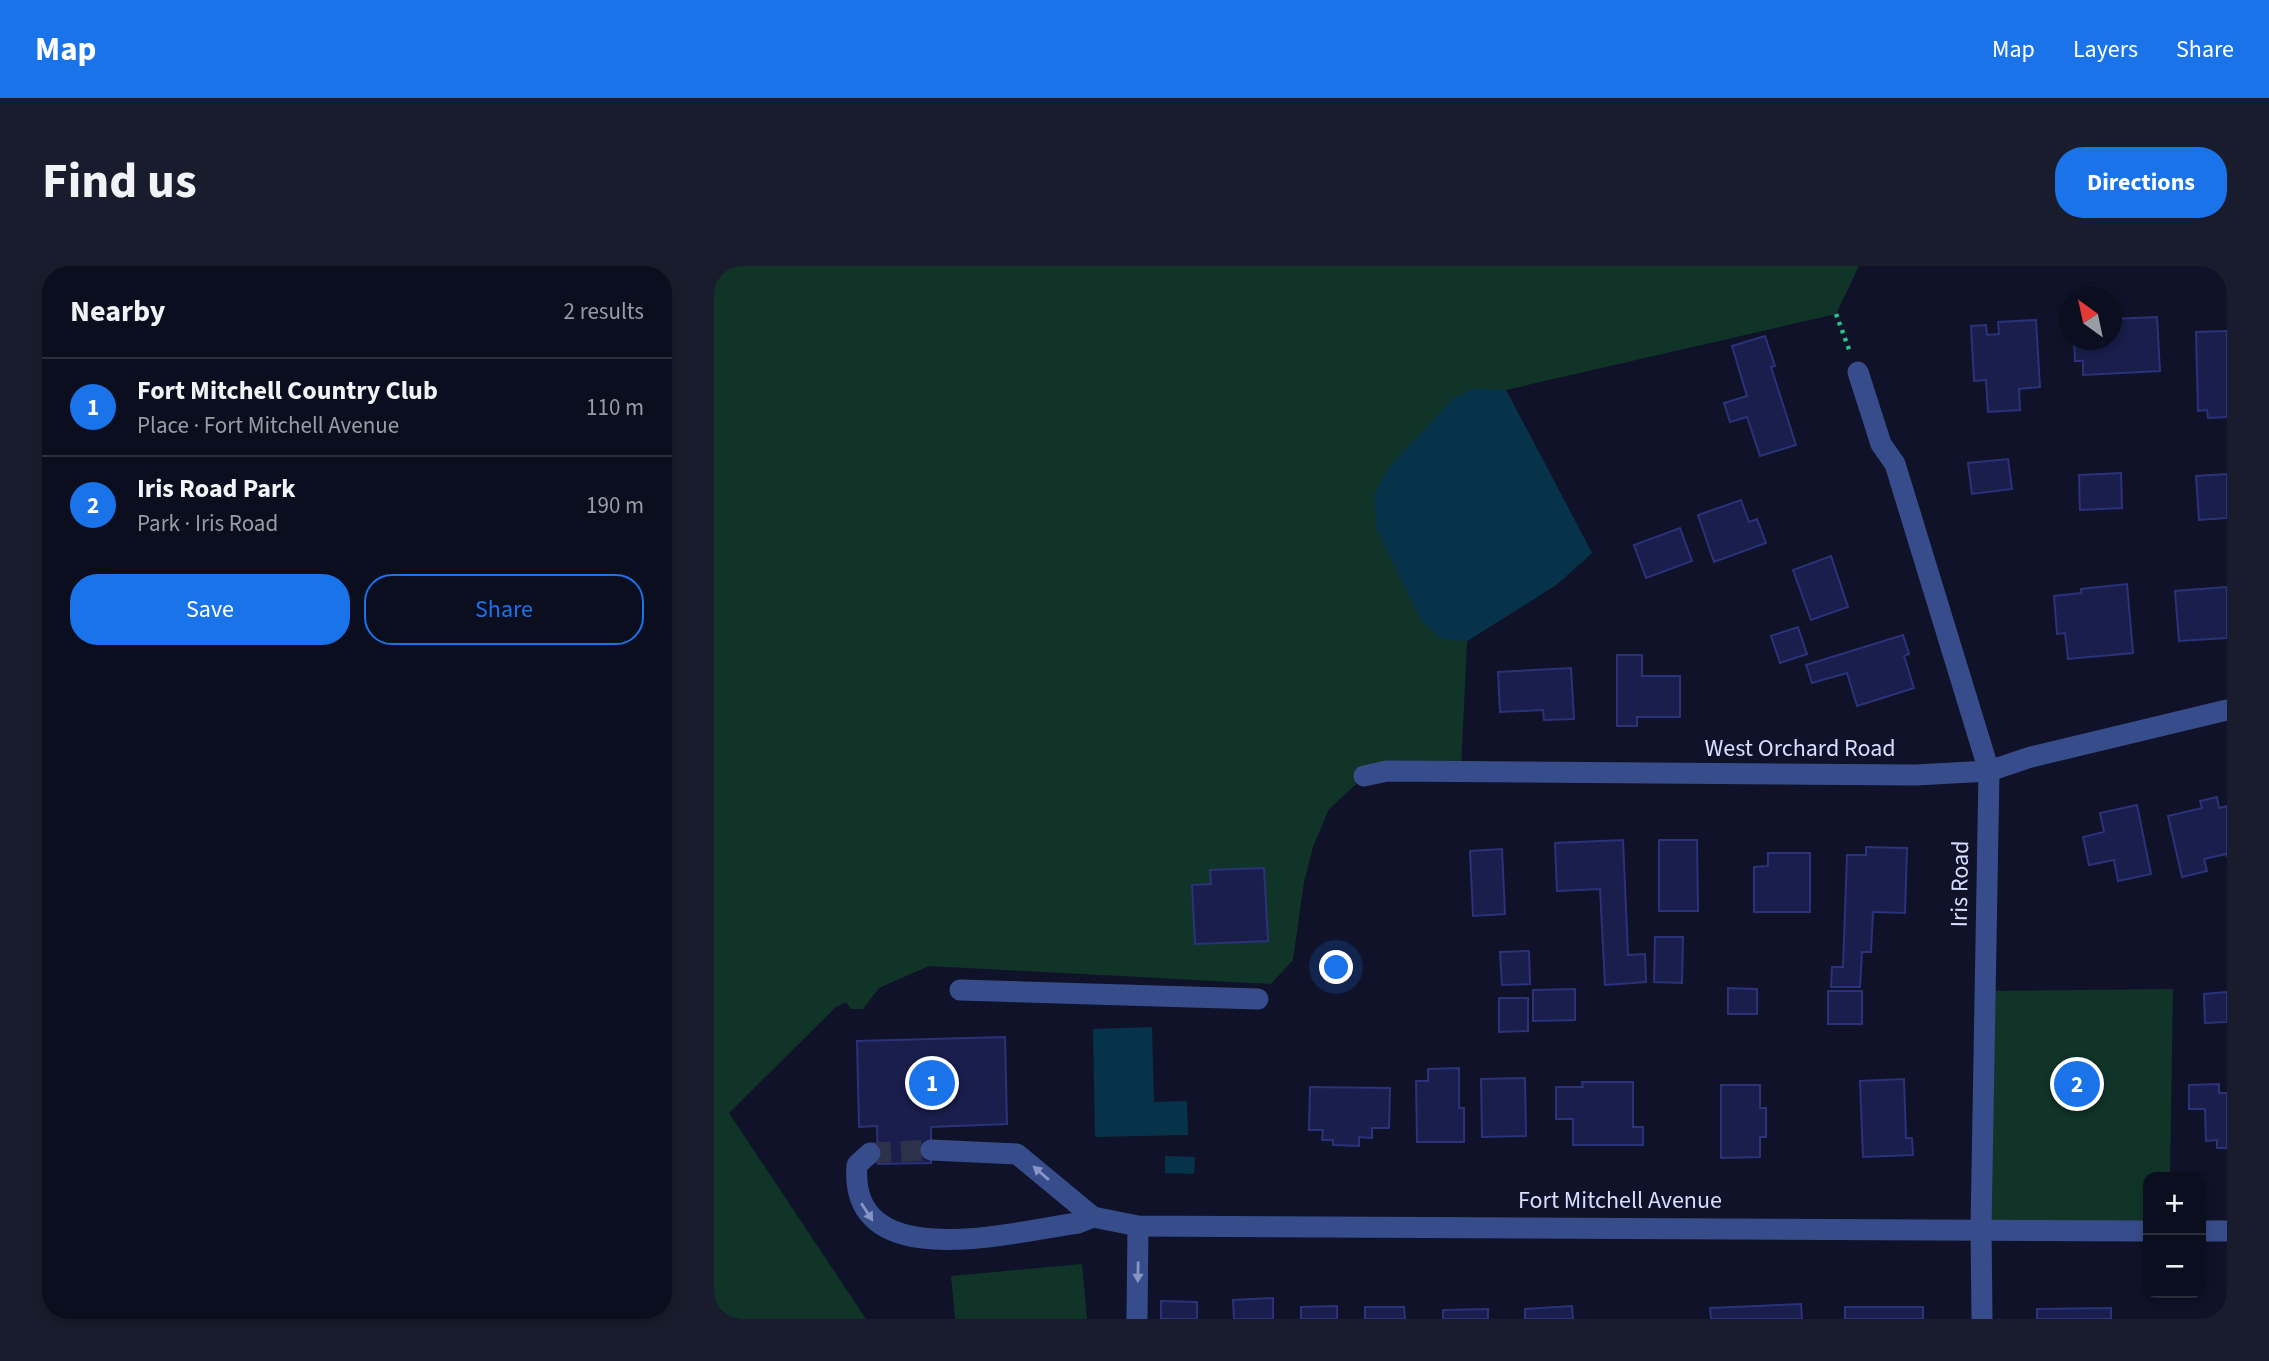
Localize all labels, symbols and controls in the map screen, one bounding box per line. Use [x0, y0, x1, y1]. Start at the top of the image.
text: Map [35, 26, 96, 73]
text: Map [1992, 32, 2035, 67]
text: Layers [2073, 32, 2138, 67]
text: Share [2176, 32, 2234, 67]
text: Find us [42, 147, 197, 217]
button: Directions [2055, 147, 2227, 218]
north arrow [2059, 287, 2122, 350]
text: Nearby [70, 290, 165, 333]
text: 2 results [564, 295, 644, 328]
text: Fort Mitchell Country Club [137, 372, 438, 409]
text: 1 [87, 391, 99, 424]
text: 110 m [586, 391, 644, 424]
text: Place · Fort Mitchell Avenue [137, 409, 399, 442]
text: Iris Road Park [137, 470, 296, 507]
text: 2 [87, 489, 99, 522]
text: 190 m [586, 489, 644, 522]
text: Park · Iris Road [137, 507, 278, 540]
button: Save [70, 574, 350, 645]
button: Share [364, 574, 644, 645]
street label: West Orchard Road [1704, 731, 1896, 766]
street label: Iris Road [1942, 840, 1978, 928]
your location [1319, 950, 1353, 984]
pin: 1 [909, 1057, 955, 1109]
pin: 2 [2054, 1058, 2100, 1110]
one-way arrow [1032, 1165, 1050, 1181]
map controls [2143, 1172, 2206, 1298]
button: + [2143, 1172, 2206, 1235]
street label: Fort Mitchell Avenue [1518, 1183, 1722, 1218]
one-way arrow [861, 1202, 874, 1222]
button: − [2143, 1235, 2206, 1298]
one-way arrow [1132, 1262, 1144, 1284]

